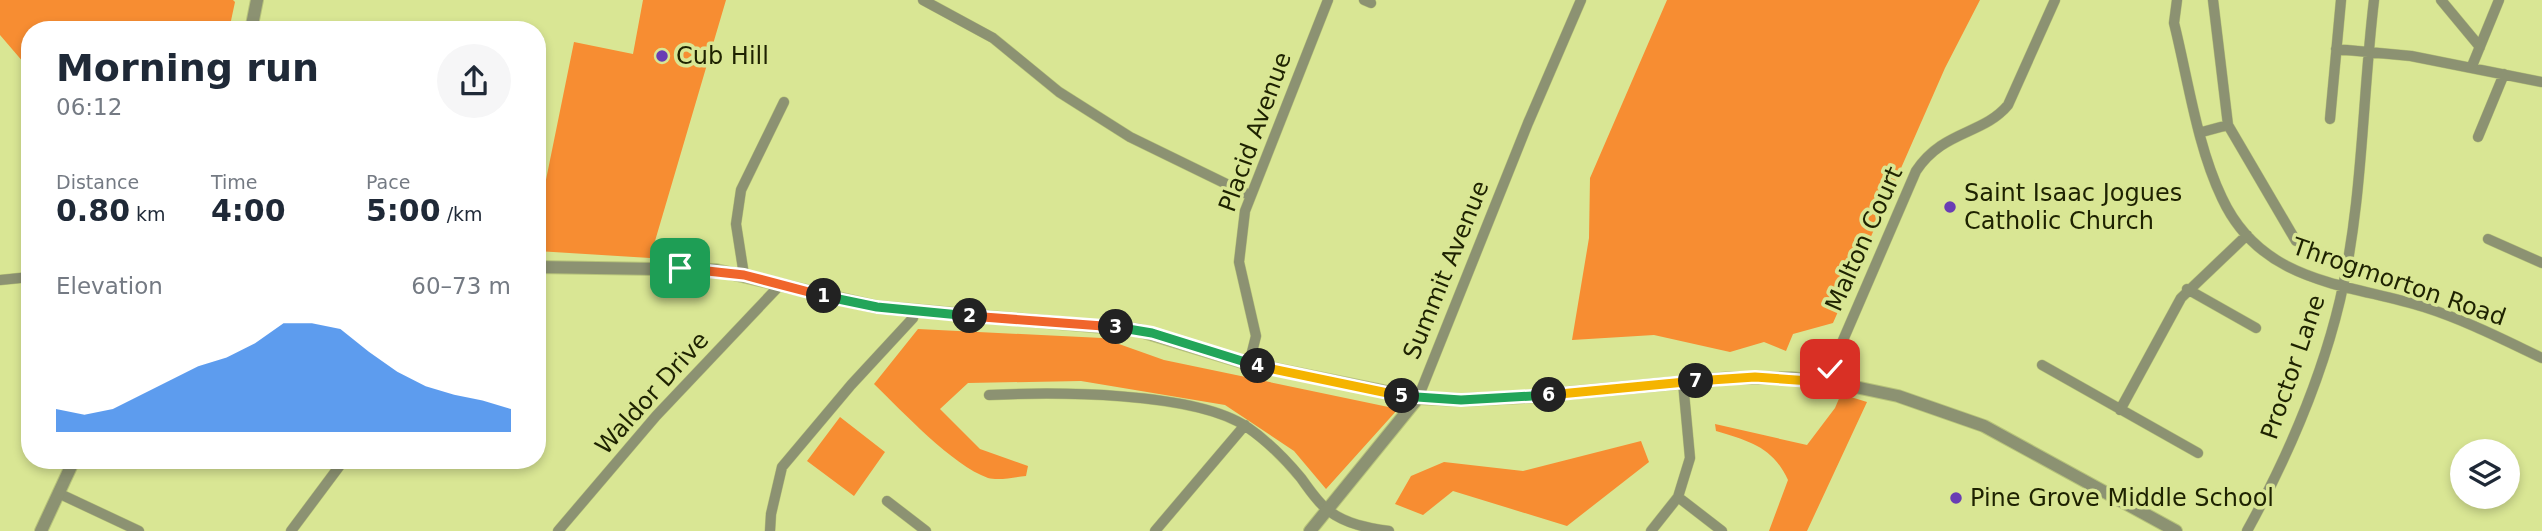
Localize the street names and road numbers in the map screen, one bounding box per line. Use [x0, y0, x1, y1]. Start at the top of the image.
street label: Placid Avenue [1213, 48, 1297, 216]
street label: Malton Court [1820, 163, 1908, 315]
street label: Summit Avenue [1397, 177, 1495, 363]
street label: Throgmorton Road [2287, 232, 2510, 332]
street label: Proctor Lane [2255, 291, 2331, 443]
street label: Waldor Drive [590, 326, 714, 460]

